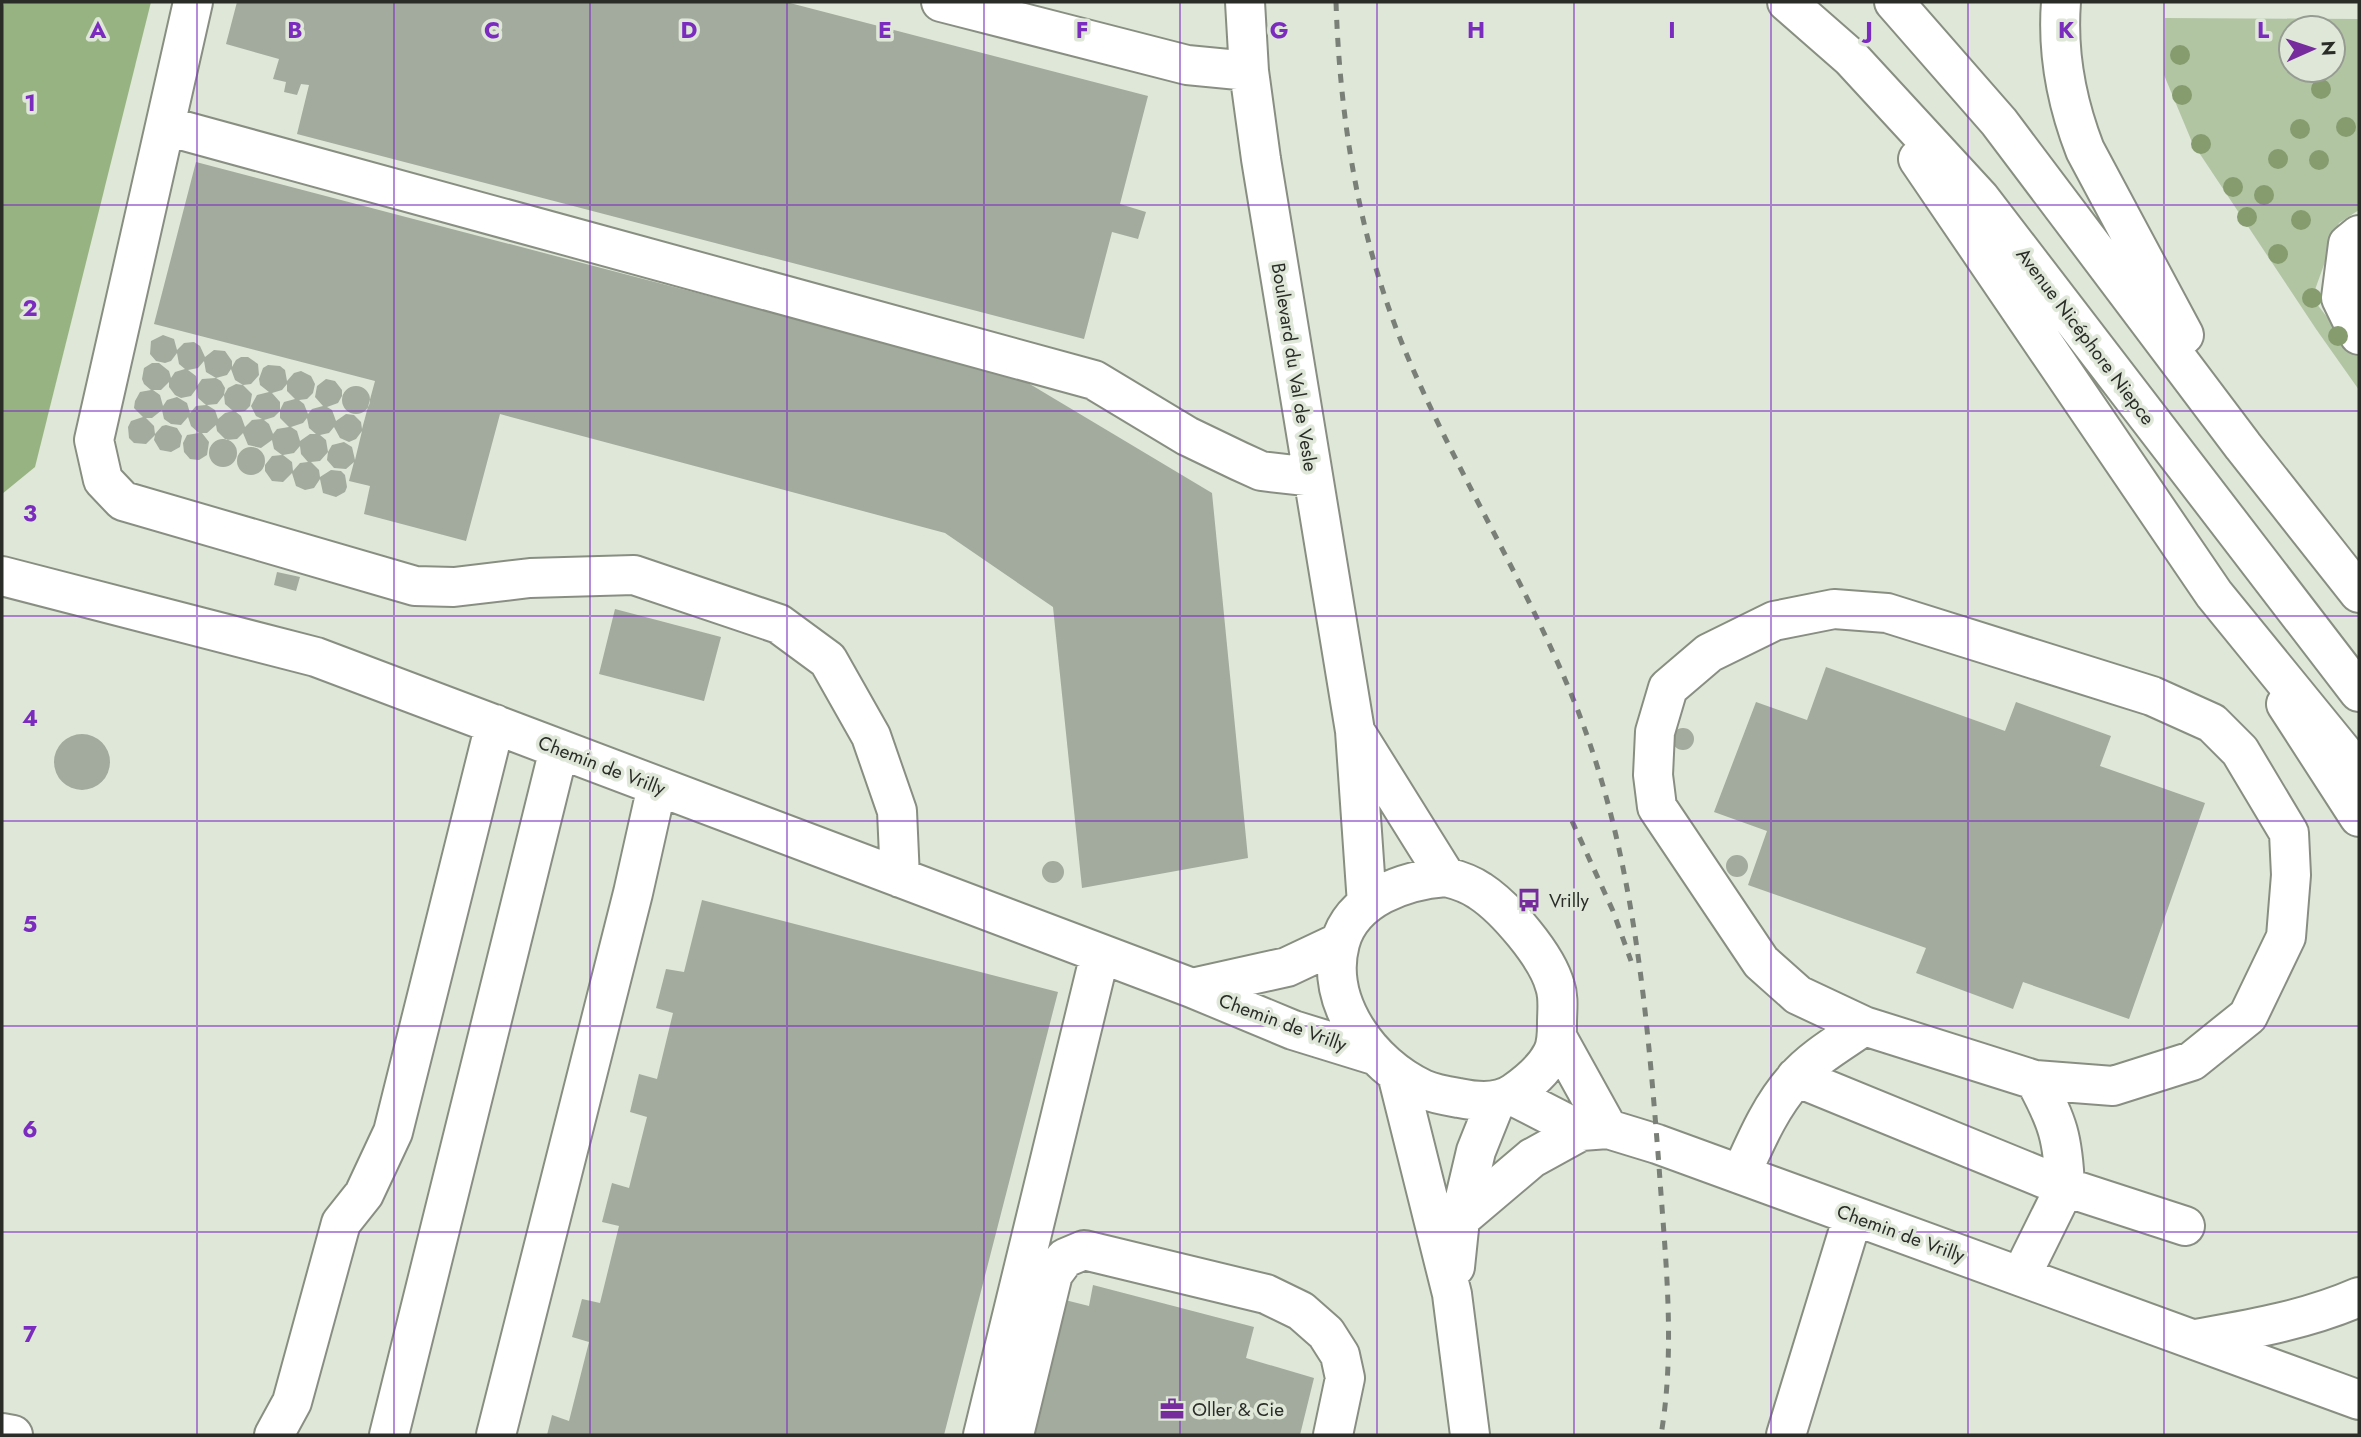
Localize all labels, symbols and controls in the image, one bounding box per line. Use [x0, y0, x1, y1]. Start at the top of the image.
text: A [89, 13, 107, 47]
text: B [287, 13, 303, 47]
text: C [484, 13, 500, 47]
text: D [681, 13, 698, 47]
text: E [878, 13, 892, 47]
text: F [1076, 13, 1088, 47]
text: G [1270, 13, 1288, 47]
text: H [1467, 13, 1485, 47]
text: I [1668, 13, 1676, 47]
text: J [1861, 13, 1873, 47]
text: K [2058, 13, 2075, 47]
text: L [2257, 13, 2270, 47]
north arrow [2277, 14, 2347, 84]
text: N [2315, 40, 2342, 56]
text: 1 [24, 86, 36, 120]
street label: Avenue Nicéphore Niepce [2010, 242, 2161, 431]
street label: Boulevard du Val de Vesle [1265, 261, 1324, 473]
text: 2 [22, 291, 38, 325]
text: 3 [23, 496, 37, 530]
text: 4 [22, 701, 38, 735]
street label: Chemin de Vrilly [534, 729, 670, 802]
bus stop icon: Vrilly [1515, 886, 1543, 914]
place label: Vrilly [1549, 887, 1589, 914]
text: 5 [23, 907, 37, 941]
street label: Chemin de Vrilly [1215, 987, 1351, 1058]
text: 6 [22, 1112, 38, 1146]
street label: Chemin de Vrilly [1833, 1198, 1969, 1269]
text: 7 [23, 1317, 37, 1351]
office icon: Oller & Cie [1158, 1395, 1186, 1423]
place label: Oller & Cie [1192, 1396, 1284, 1423]

